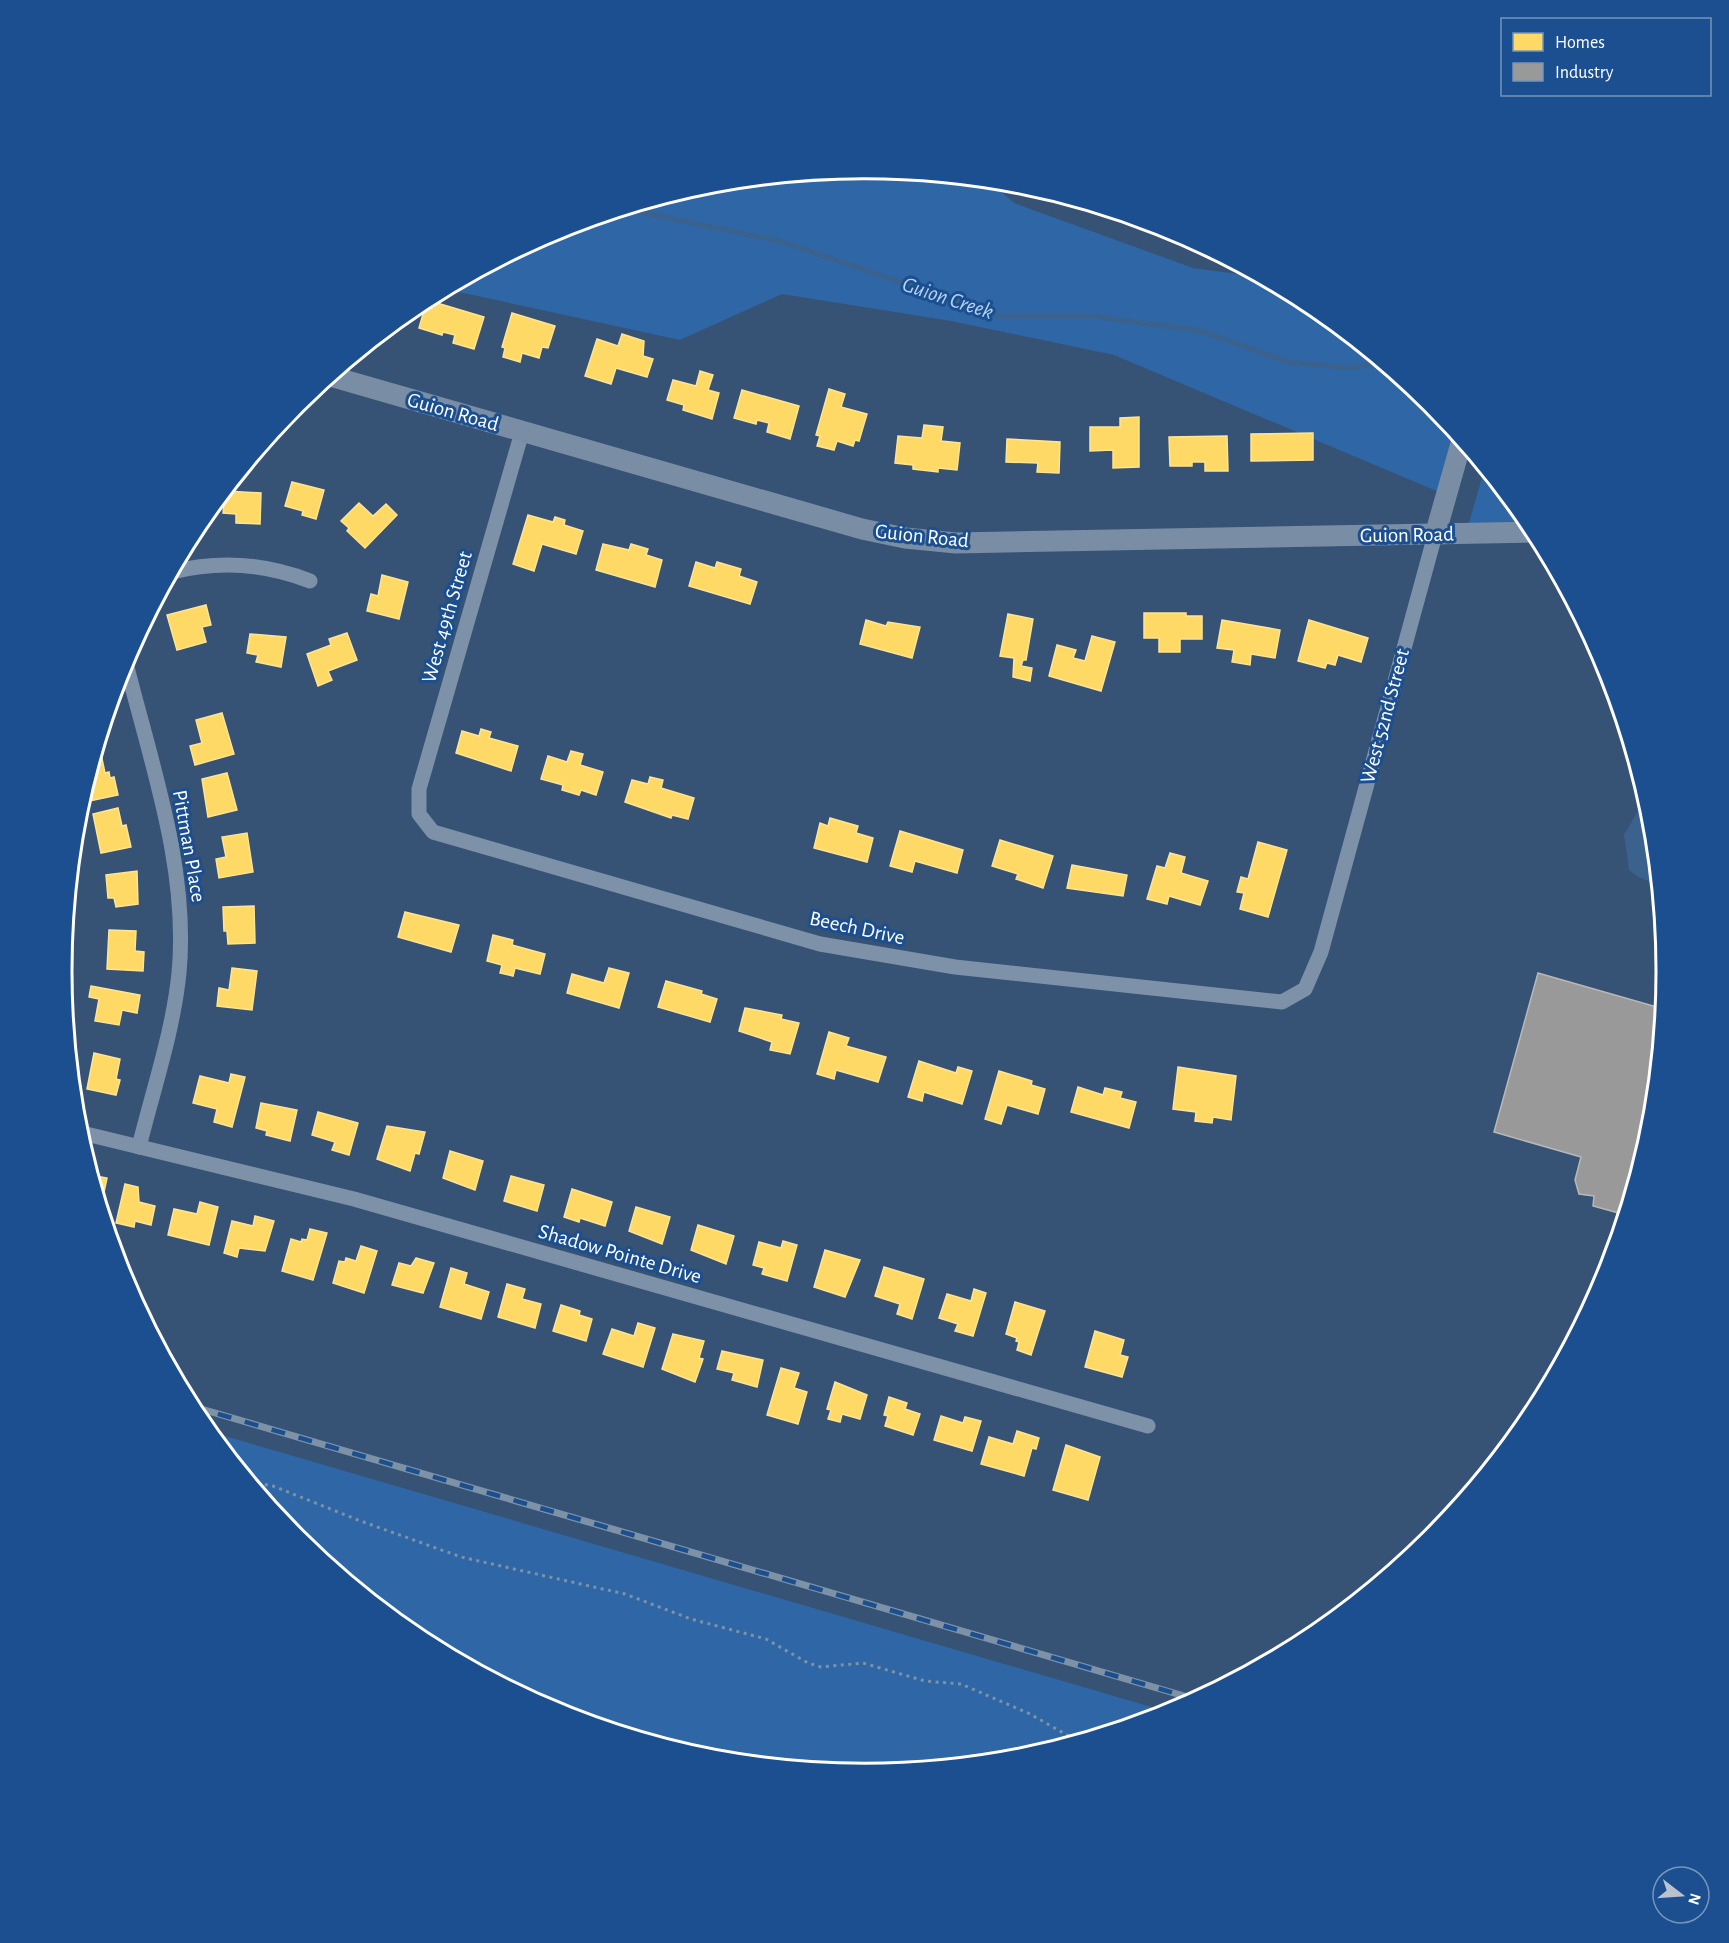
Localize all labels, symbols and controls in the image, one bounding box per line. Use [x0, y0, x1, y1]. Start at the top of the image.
legend [1501, 18, 1711, 96]
text: Homes [1555, 34, 1605, 52]
text: Industry [1555, 64, 1614, 82]
water label: Guion Creek [900, 273, 996, 323]
street label: Guion Road [405, 389, 501, 435]
street label: Guion Road [874, 521, 970, 551]
street label: Guion Road [1360, 524, 1454, 546]
street label: West 49th Street [418, 548, 476, 685]
street label: West 52nd Street [1357, 646, 1413, 786]
street label: Pittman Place [169, 788, 209, 904]
street label: Beech Drive [808, 908, 906, 948]
street label: Shadow Pointe Drive [536, 1221, 704, 1287]
north arrow [1651, 1865, 1711, 1925]
text: N [1685, 1891, 1704, 1907]

